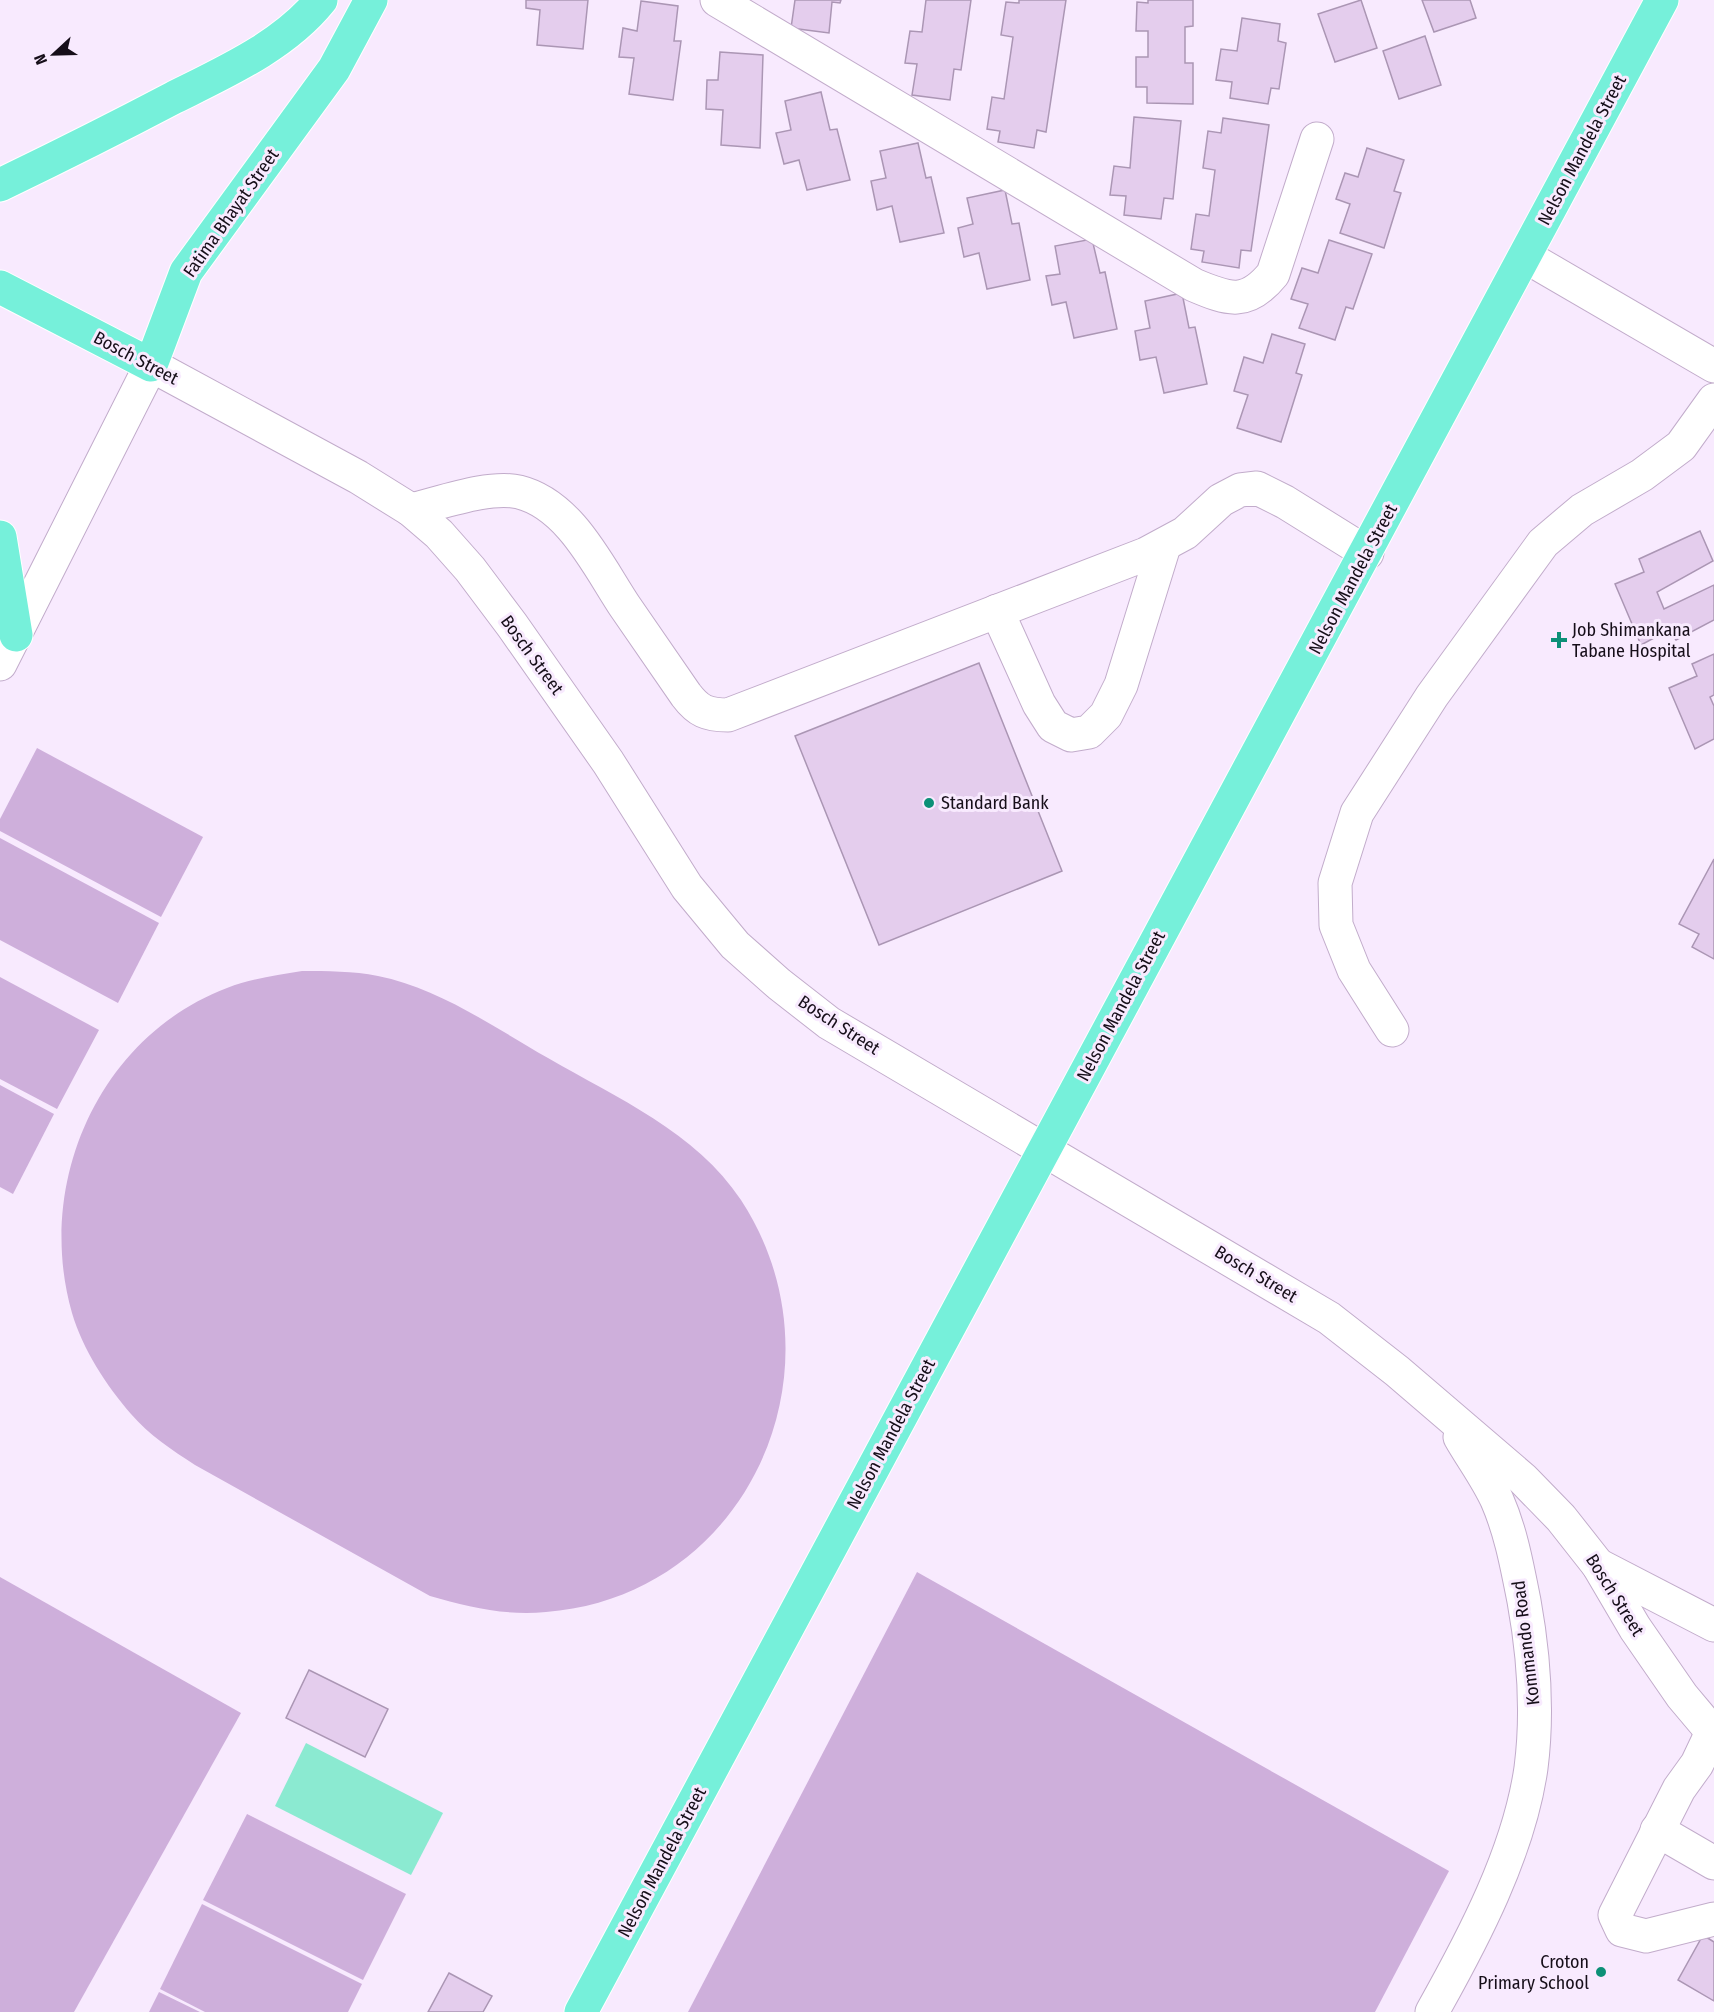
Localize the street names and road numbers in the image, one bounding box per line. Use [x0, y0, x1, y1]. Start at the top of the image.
street label: Nelson Mandela Street [1533, 71, 1631, 229]
street label: Fatima Bhayat Street [178, 144, 284, 281]
street label: Bosch Street [90, 327, 182, 390]
street label: Nelson Mandela Street [1304, 500, 1402, 658]
street label: Bosch Street [496, 611, 568, 699]
street label: Nelson Mandela Street [1072, 927, 1170, 1085]
street label: Bosch Street [794, 991, 884, 1060]
street label: Bosch Street [1211, 1241, 1301, 1307]
street label: Nelson Mandela Street [842, 1355, 940, 1513]
street label: Bosch Street [1581, 1550, 1649, 1640]
street label: Kommando Road [1507, 1579, 1545, 1707]
street label: Nelson Mandela Street [613, 1783, 711, 1941]

